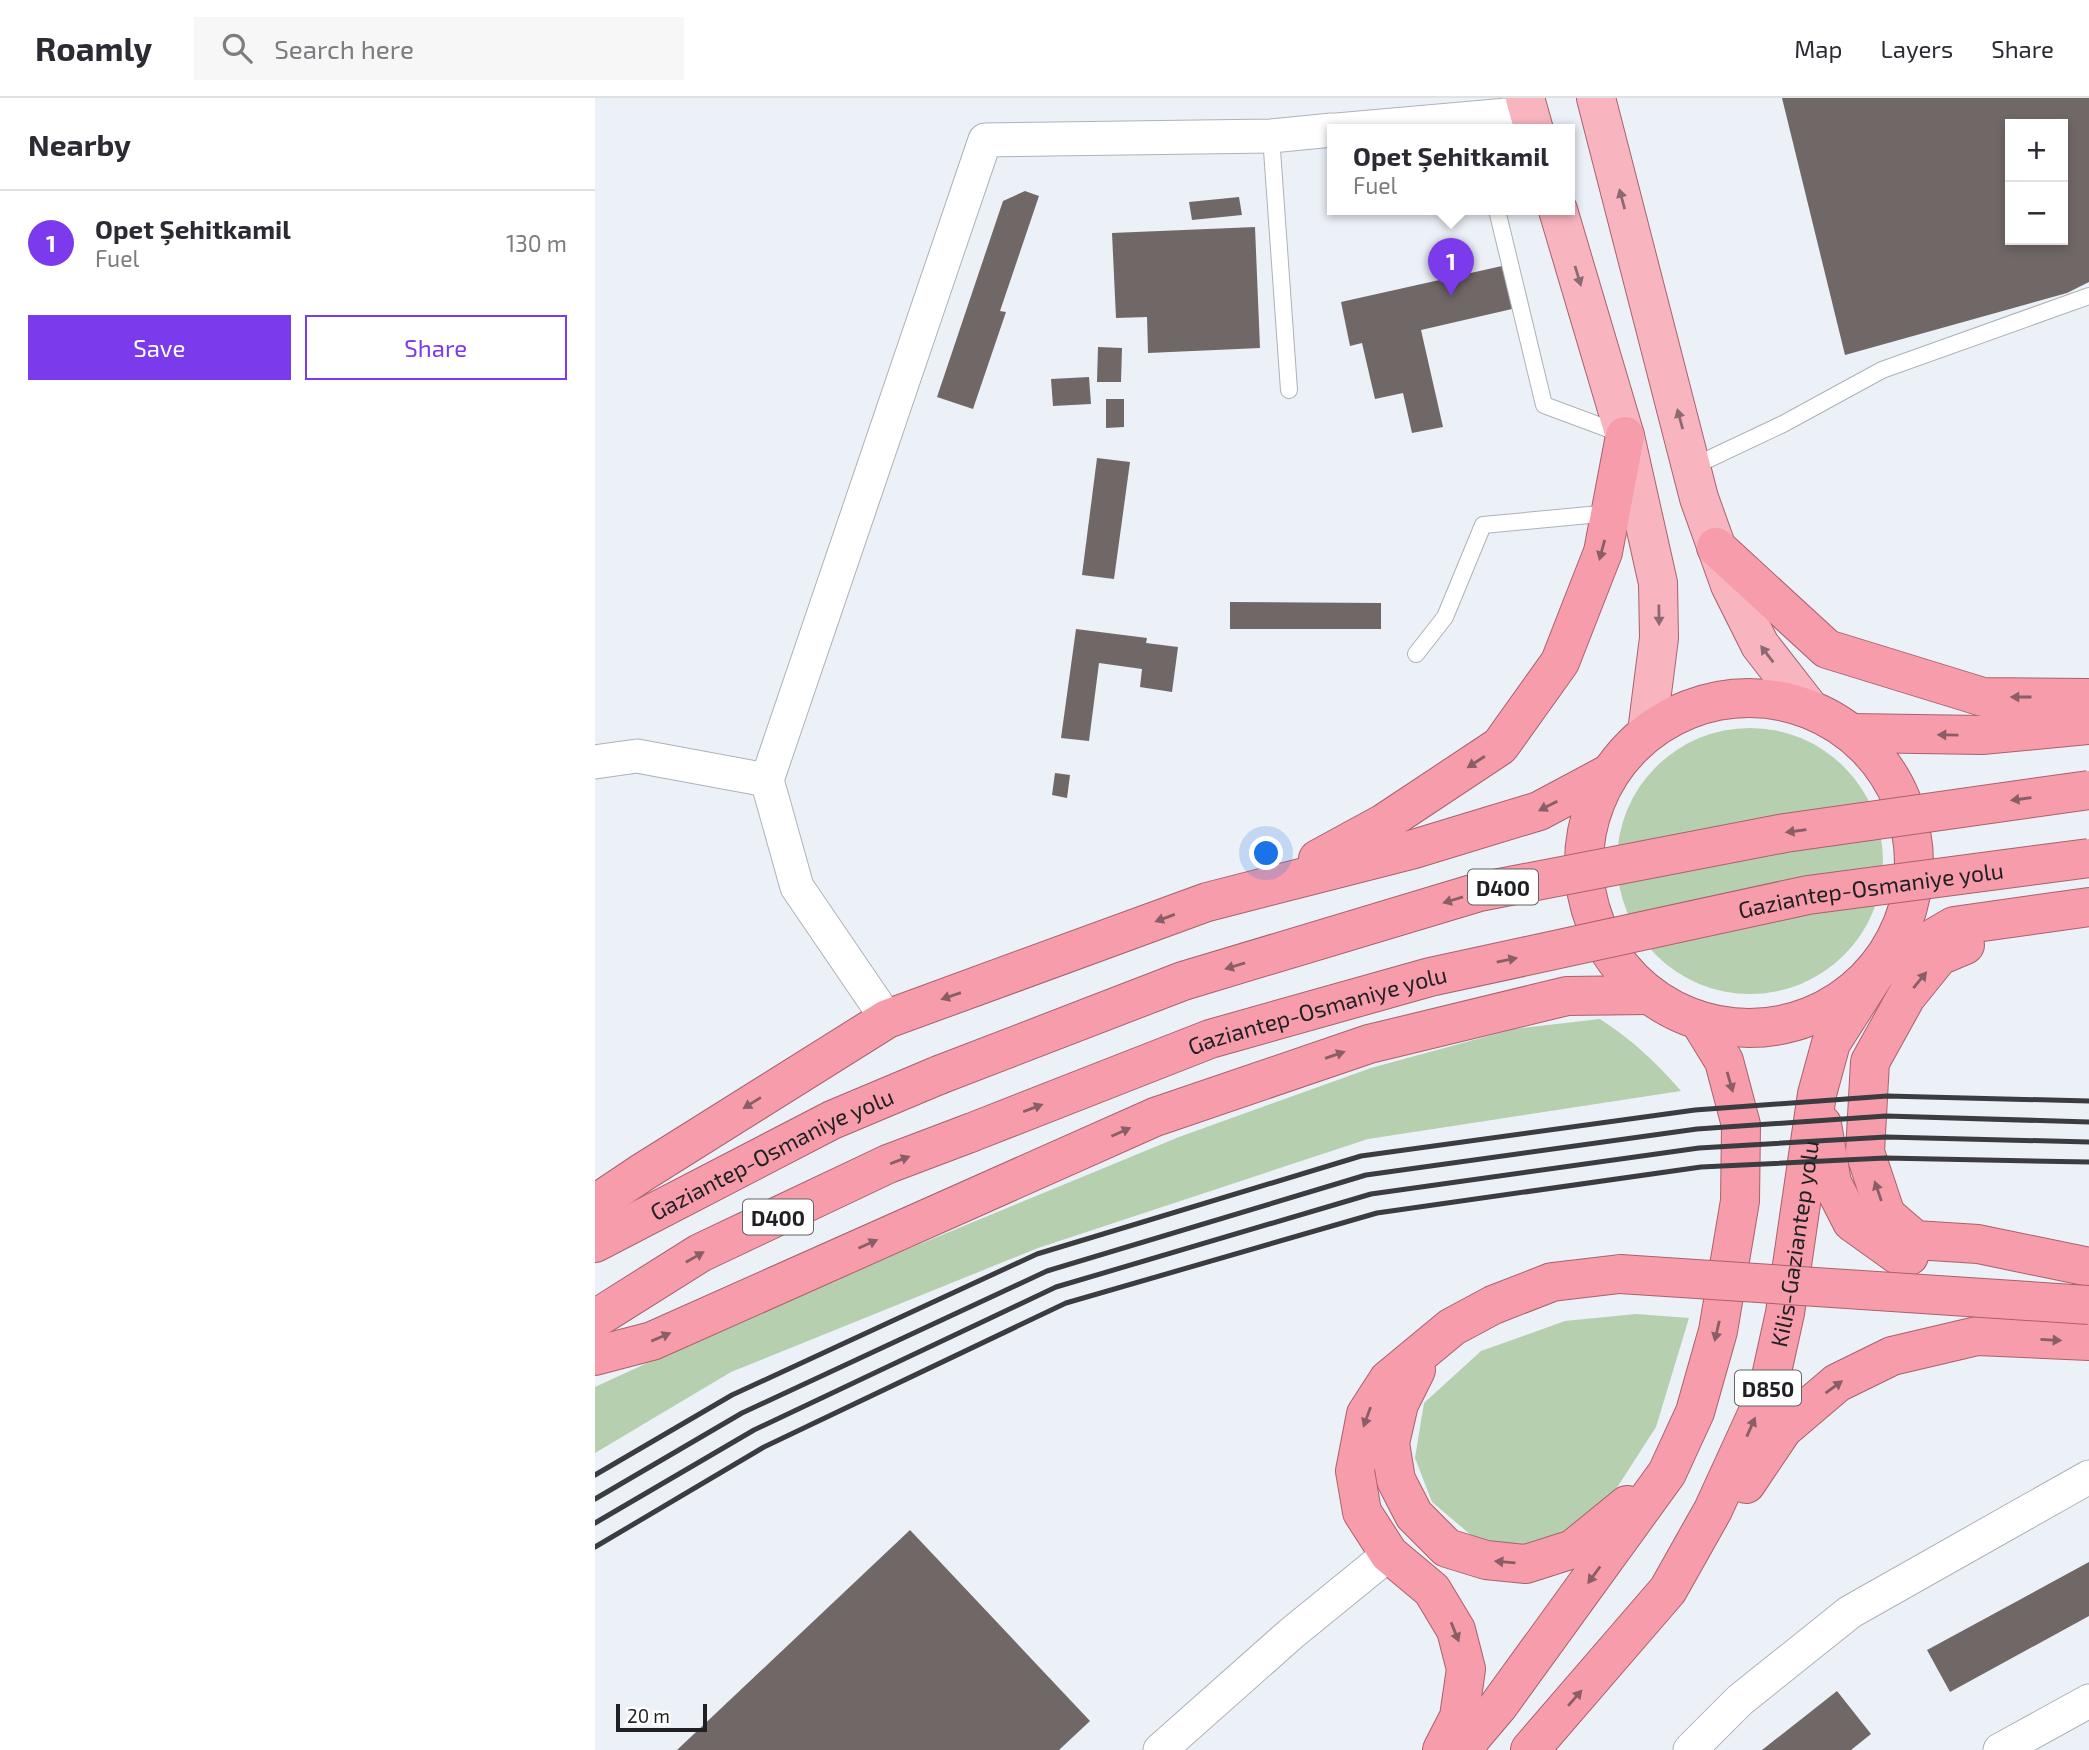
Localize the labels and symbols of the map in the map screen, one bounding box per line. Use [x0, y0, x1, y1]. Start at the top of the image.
one-way arrow [1616, 188, 1627, 210]
pin: 1 [1428, 238, 1474, 296]
one-way arrow [1573, 265, 1583, 286]
one-way arrow [1674, 409, 1684, 430]
one-way arrow [1596, 540, 1607, 562]
one-way arrow [1653, 604, 1665, 626]
one-way arrow [1761, 645, 1775, 663]
one-way arrow [2010, 691, 2032, 703]
one-way arrow [1936, 729, 1958, 740]
one-way arrow [1466, 755, 1485, 768]
one-way arrow [2010, 794, 2032, 805]
one-way arrow [1537, 800, 1557, 812]
one-way arrow [1785, 826, 1807, 837]
your location [1249, 836, 1283, 870]
street label: Gaziantep-Osmaniye yolu [1735, 855, 2005, 924]
road number: D400 [1468, 870, 1538, 904]
one-way arrow [1442, 895, 1463, 905]
one-way arrow [1154, 912, 1175, 923]
one-way arrow [1496, 955, 1518, 966]
street label: Gaziantep-Osmaniye yolu [1184, 960, 1449, 1060]
one-way arrow [1225, 961, 1246, 971]
one-way arrow [1912, 971, 1927, 989]
one-way arrow [941, 991, 962, 1002]
one-way arrow [1324, 1049, 1345, 1060]
one-way arrow [1725, 1072, 1735, 1093]
street label: Gaziantep-Osmaniye yolu [645, 1082, 898, 1226]
one-way arrow [742, 1097, 762, 1110]
one-way arrow [1023, 1102, 1044, 1113]
one-way arrow [1111, 1126, 1131, 1138]
street label: Kilis-Gaziantep yolu [1764, 1138, 1824, 1349]
one-way arrow [890, 1154, 911, 1165]
one-way arrow [1872, 1181, 1883, 1202]
road number: D400 [743, 1200, 813, 1234]
one-way arrow [858, 1238, 878, 1250]
one-way arrow [685, 1251, 704, 1263]
one-way arrow [1712, 1320, 1723, 1342]
one-way arrow [650, 1332, 671, 1343]
one-way arrow [2040, 1334, 2062, 1345]
road number: D850 [1735, 1370, 1801, 1406]
one-way arrow [1825, 1380, 1843, 1394]
one-way arrow [1362, 1407, 1373, 1428]
one-way arrow [1746, 1417, 1757, 1438]
one-way arrow [1494, 1556, 1516, 1567]
one-way arrow [1587, 1565, 1601, 1584]
one-way arrow [1450, 1622, 1461, 1643]
one-way arrow [1567, 1689, 1582, 1707]
scale bar [616, 1701, 707, 1733]

